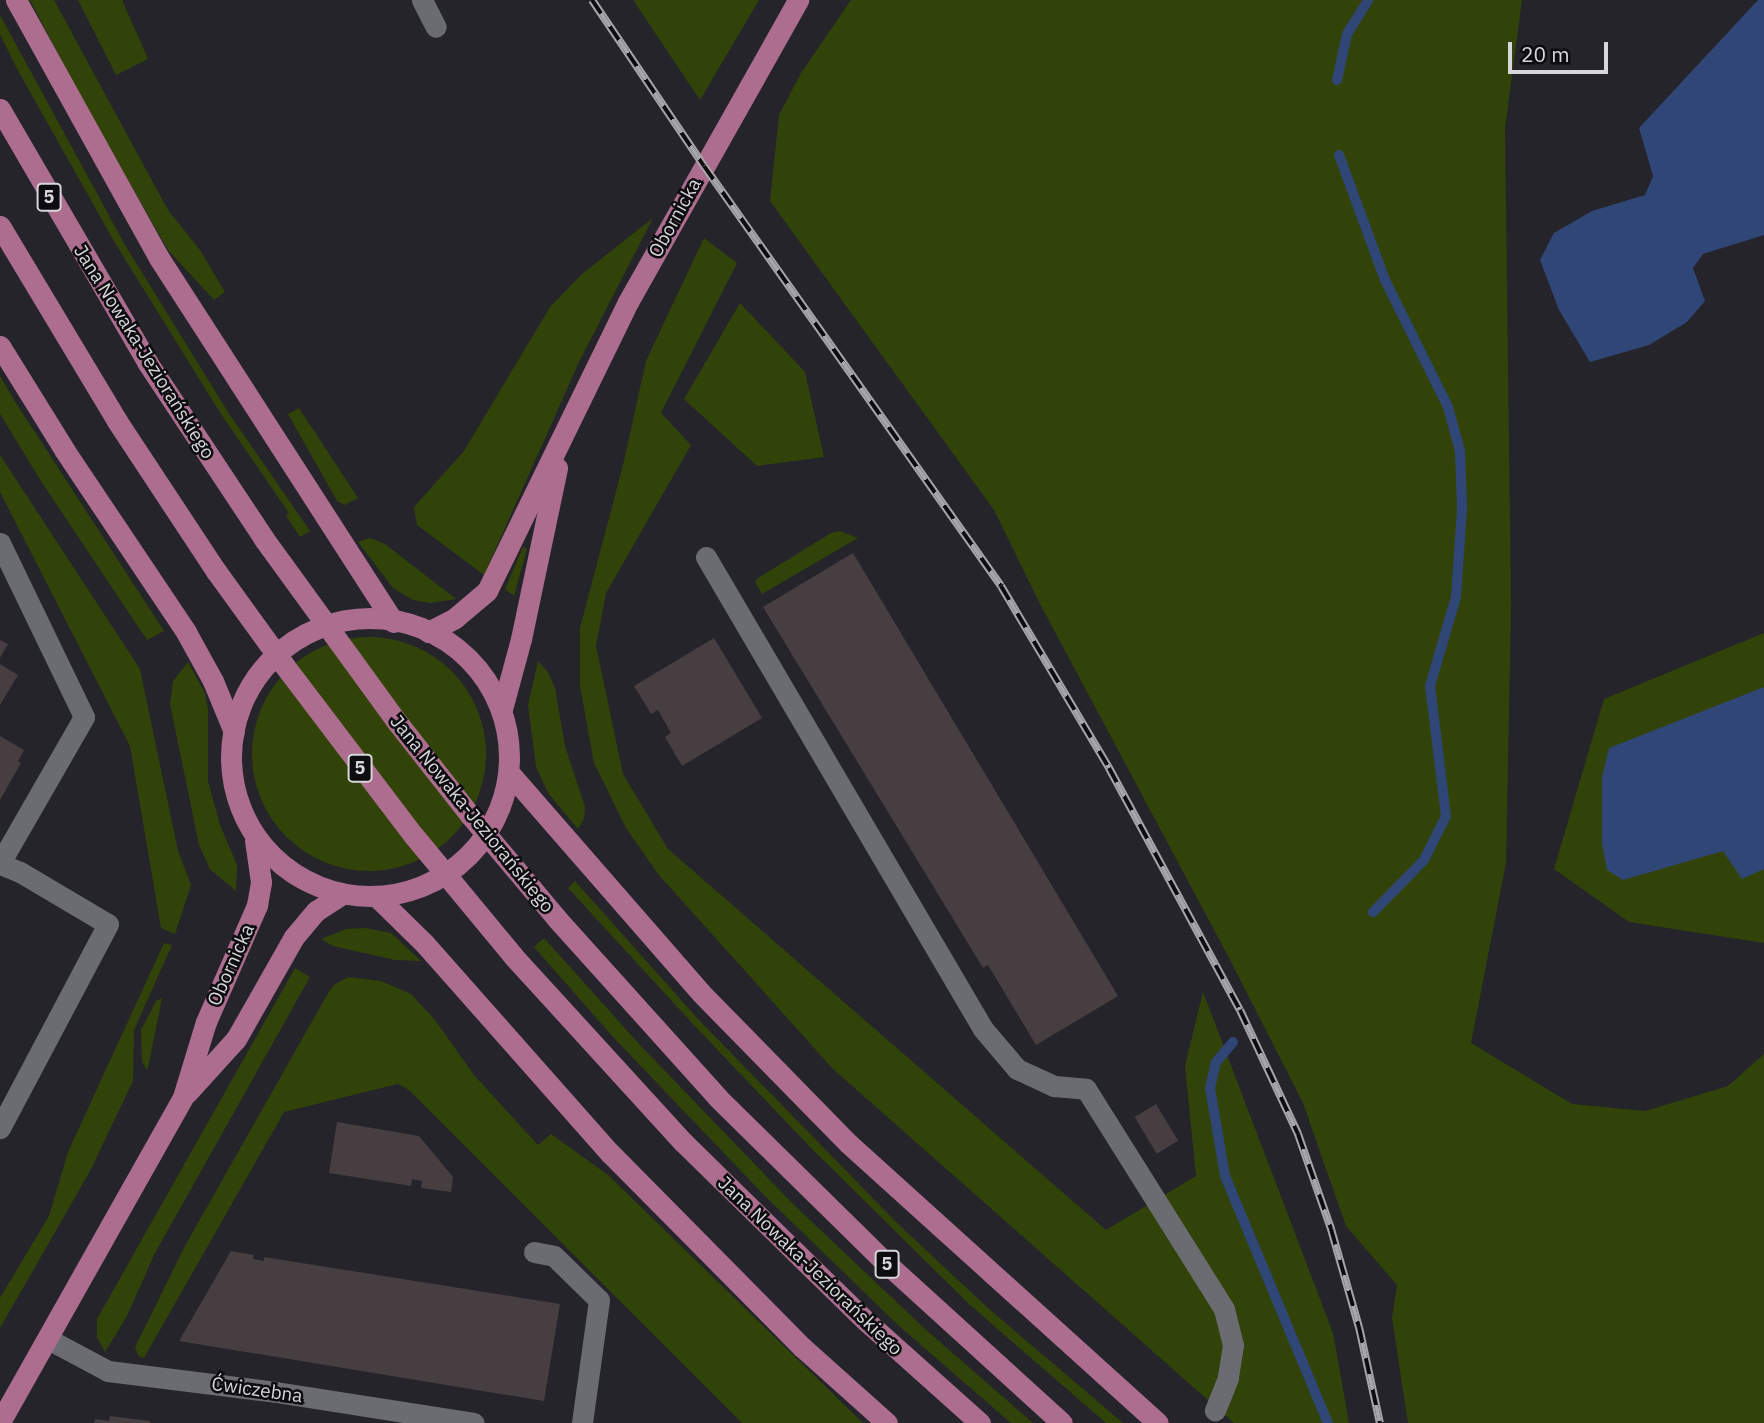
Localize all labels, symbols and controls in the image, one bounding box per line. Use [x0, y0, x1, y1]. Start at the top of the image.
scale bar [1512, 28, 1612, 72]
text: 20 m [1521, 40, 1570, 68]
street label: Obornicka [644, 174, 706, 262]
road number: 5 [35, 182, 63, 212]
street label: Jana Nowaka-Jeziorańskiego [69, 241, 219, 463]
street label: Jana Nowaka-Jeziorańskiego [385, 711, 559, 917]
road number: 5 [346, 754, 374, 782]
street label: Obornicka [203, 921, 259, 1009]
street label: Jana Nowaka-Jeziorańskiego [713, 1172, 907, 1360]
road number: 5 [873, 1250, 901, 1279]
street label: Ćwiczebna [210, 1372, 304, 1408]

